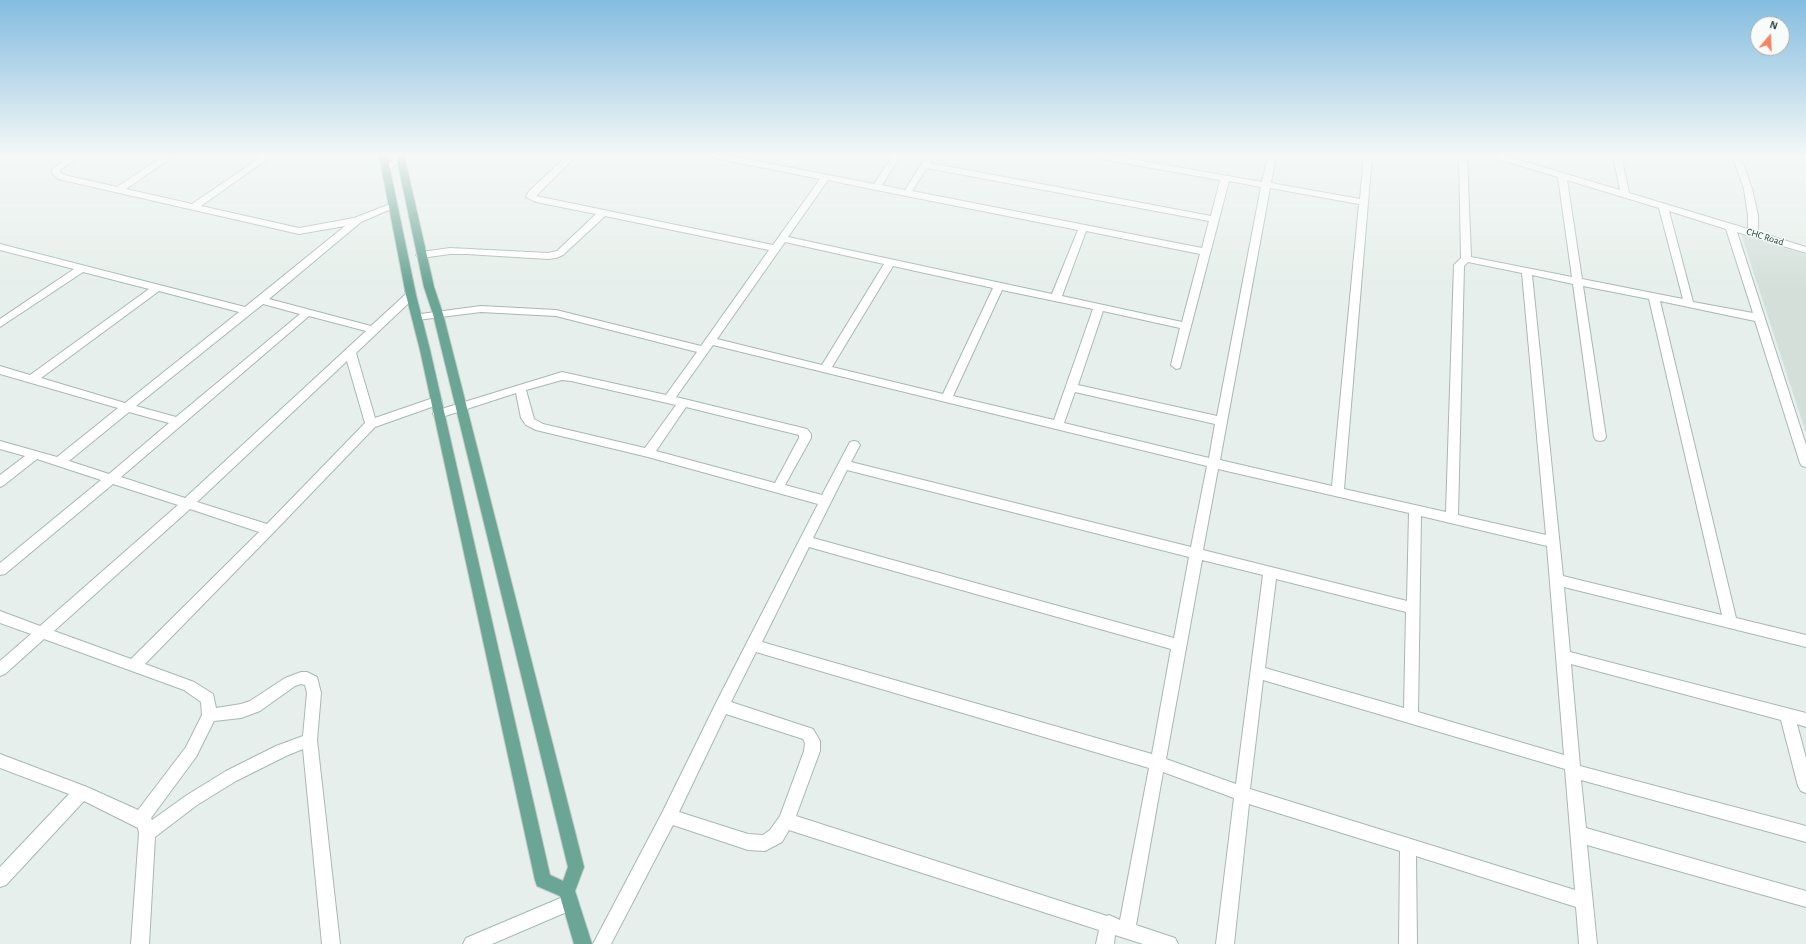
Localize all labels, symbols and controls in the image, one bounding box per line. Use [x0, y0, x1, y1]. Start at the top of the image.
north arrow [1750, 16, 1790, 56]
text: N [1768, 19, 1779, 32]
street label: CHC Road [1745, 226, 1785, 248]

